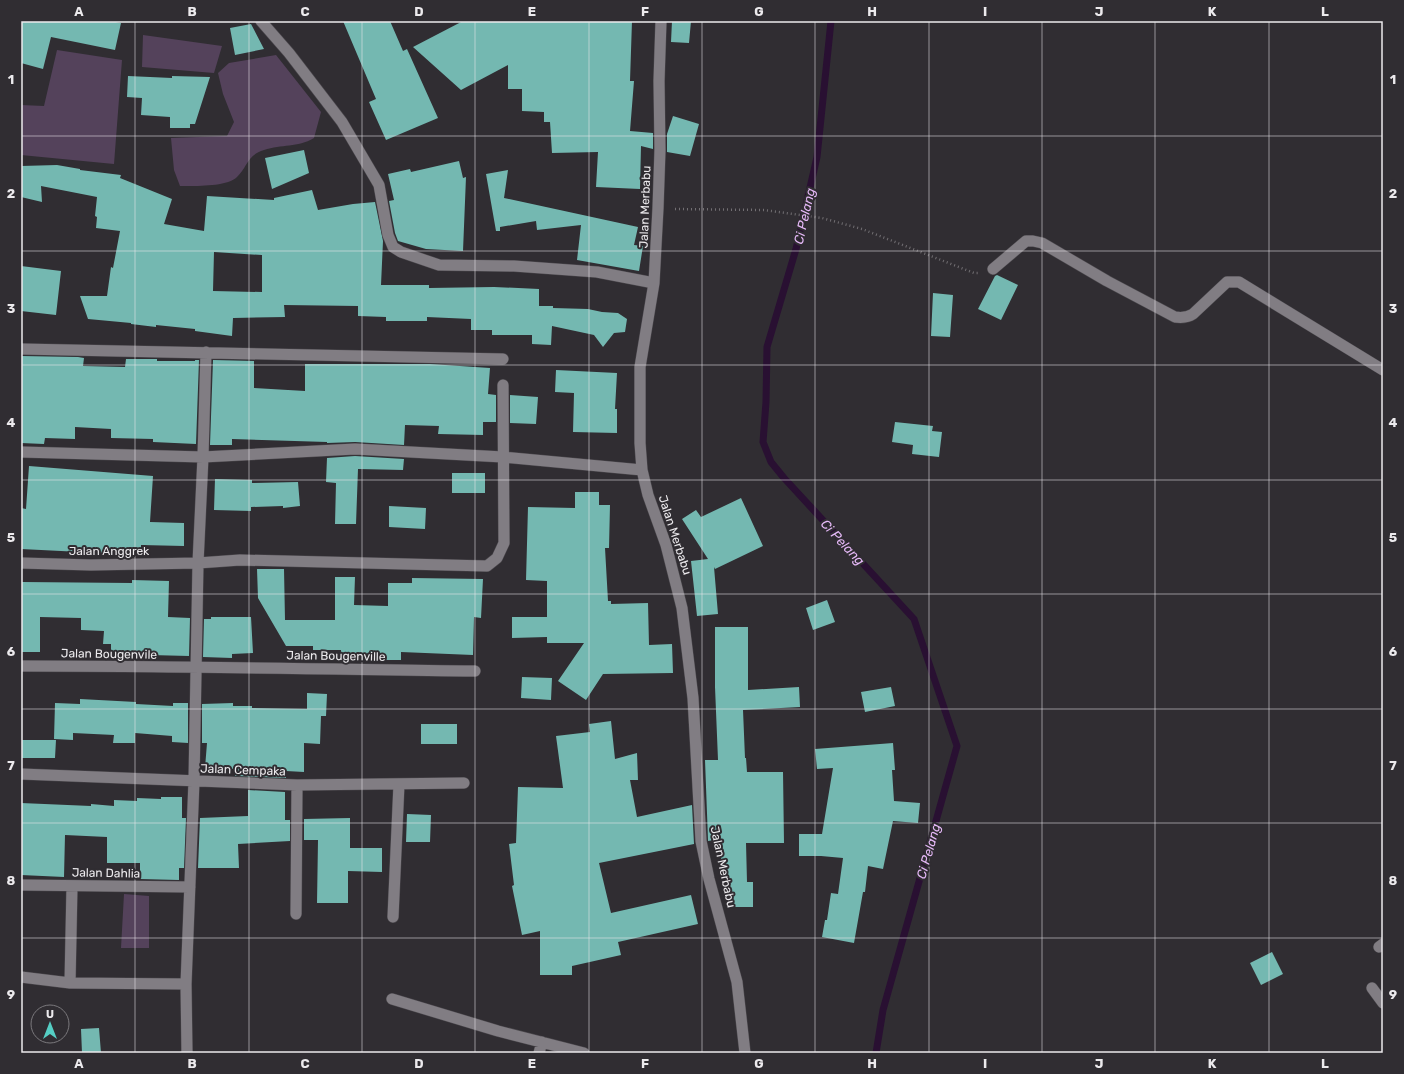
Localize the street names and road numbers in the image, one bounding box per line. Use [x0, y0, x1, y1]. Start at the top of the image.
street label: Jalan Merbabu [637, 165, 653, 249]
street label: Jalan Merbabu [656, 493, 694, 577]
street label: Jalan Anggrek [69, 544, 150, 558]
street label: Jalan Bougenvile [61, 646, 158, 662]
street label: Jalan Bougenville [286, 648, 386, 664]
street label: Jalan Cempaka [200, 762, 286, 778]
street label: Jalan Merbabu [708, 825, 738, 909]
street label: Jalan Dahlia [72, 865, 140, 881]

